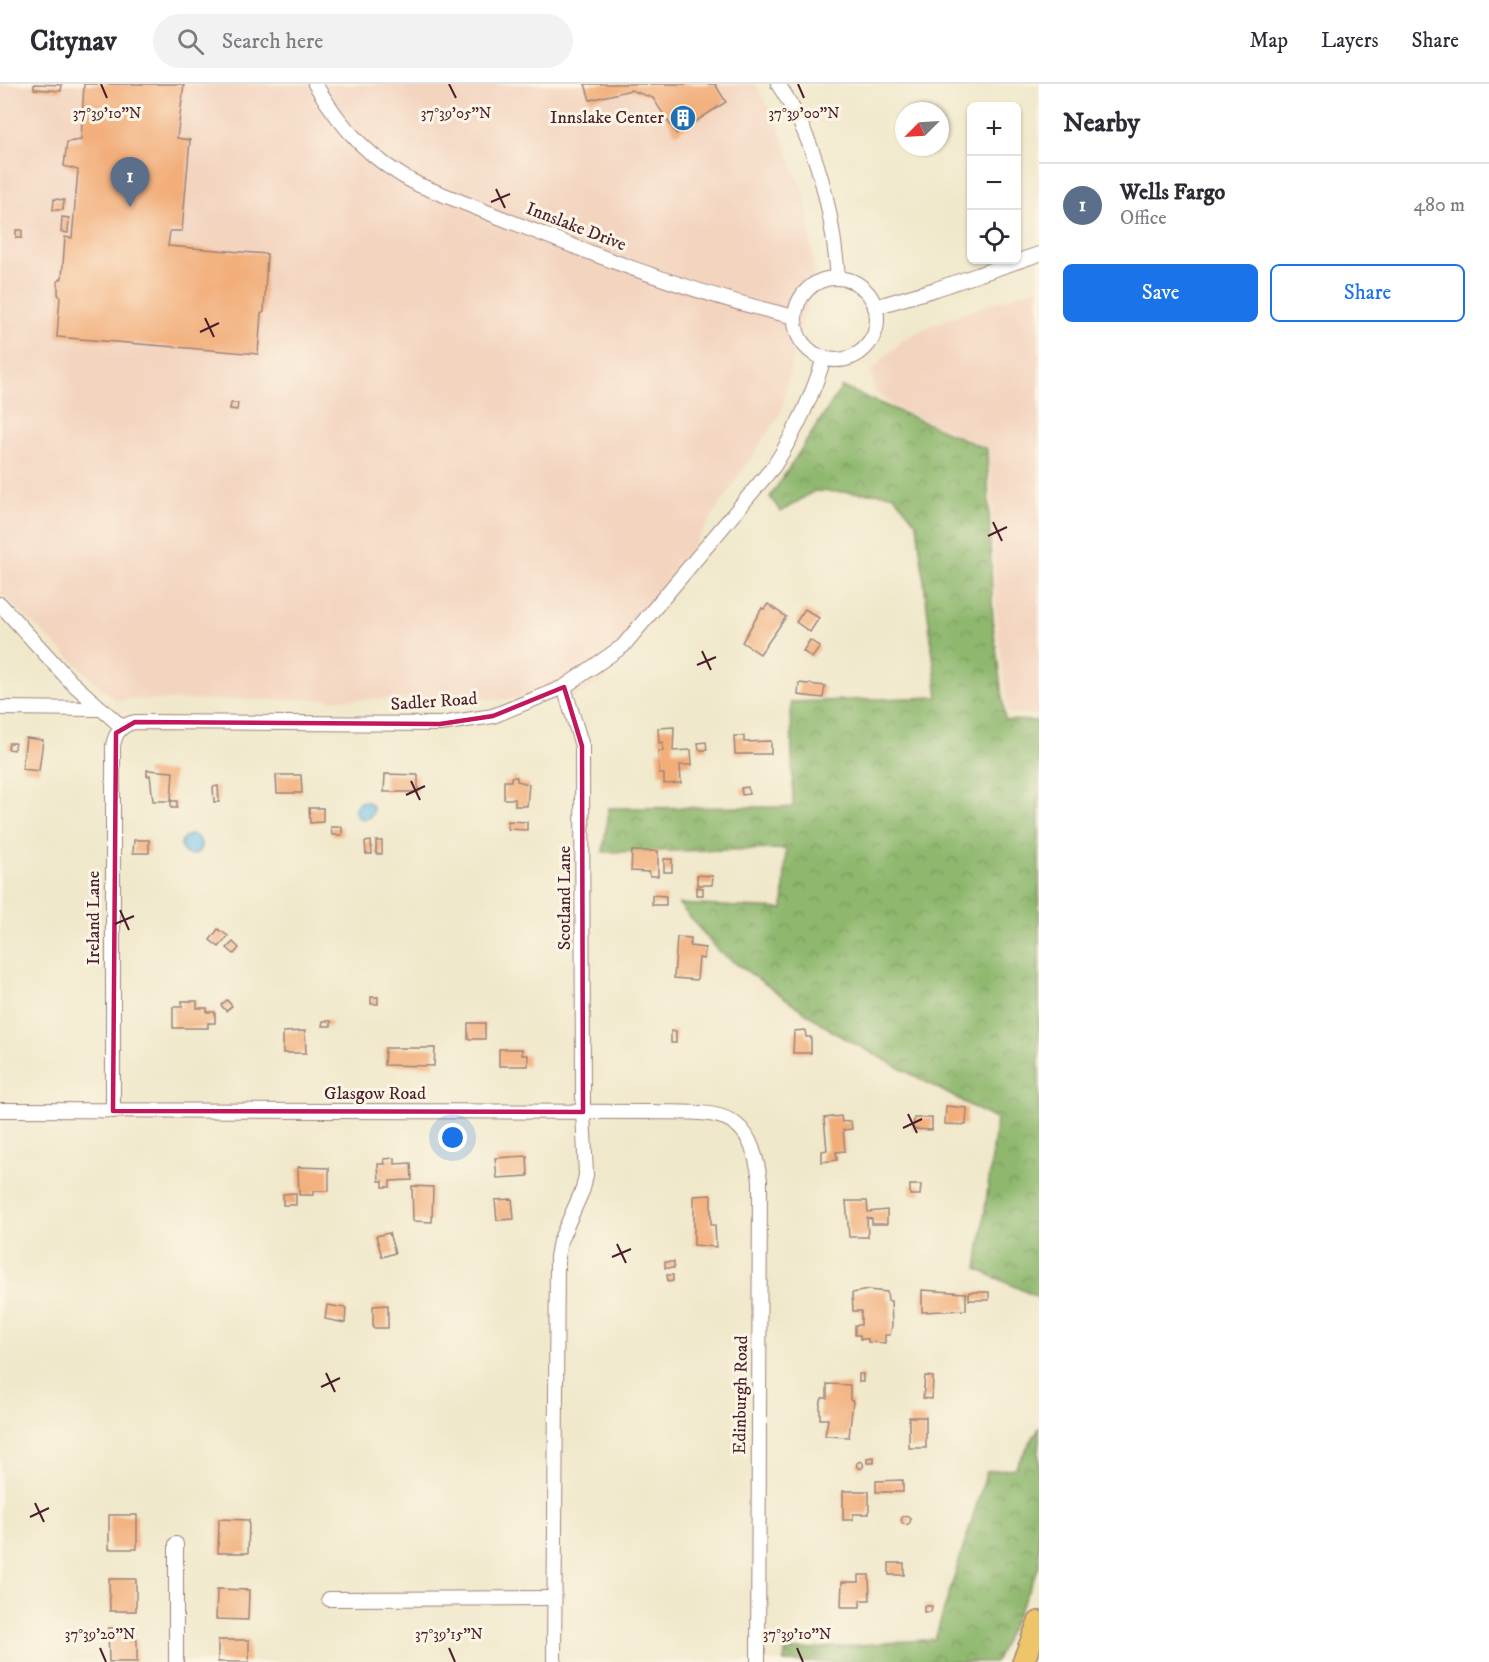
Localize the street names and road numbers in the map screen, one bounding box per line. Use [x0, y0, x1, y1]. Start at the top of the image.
street label: Innslake Drive [523, 198, 629, 256]
street label: Sadler Road [390, 688, 478, 716]
street label: Scotland Lane [554, 846, 576, 950]
street label: Ireland Lane [83, 871, 105, 965]
street label: Glasgow Road [324, 1083, 426, 1105]
street label: Edinburgh Road [729, 1335, 753, 1455]

